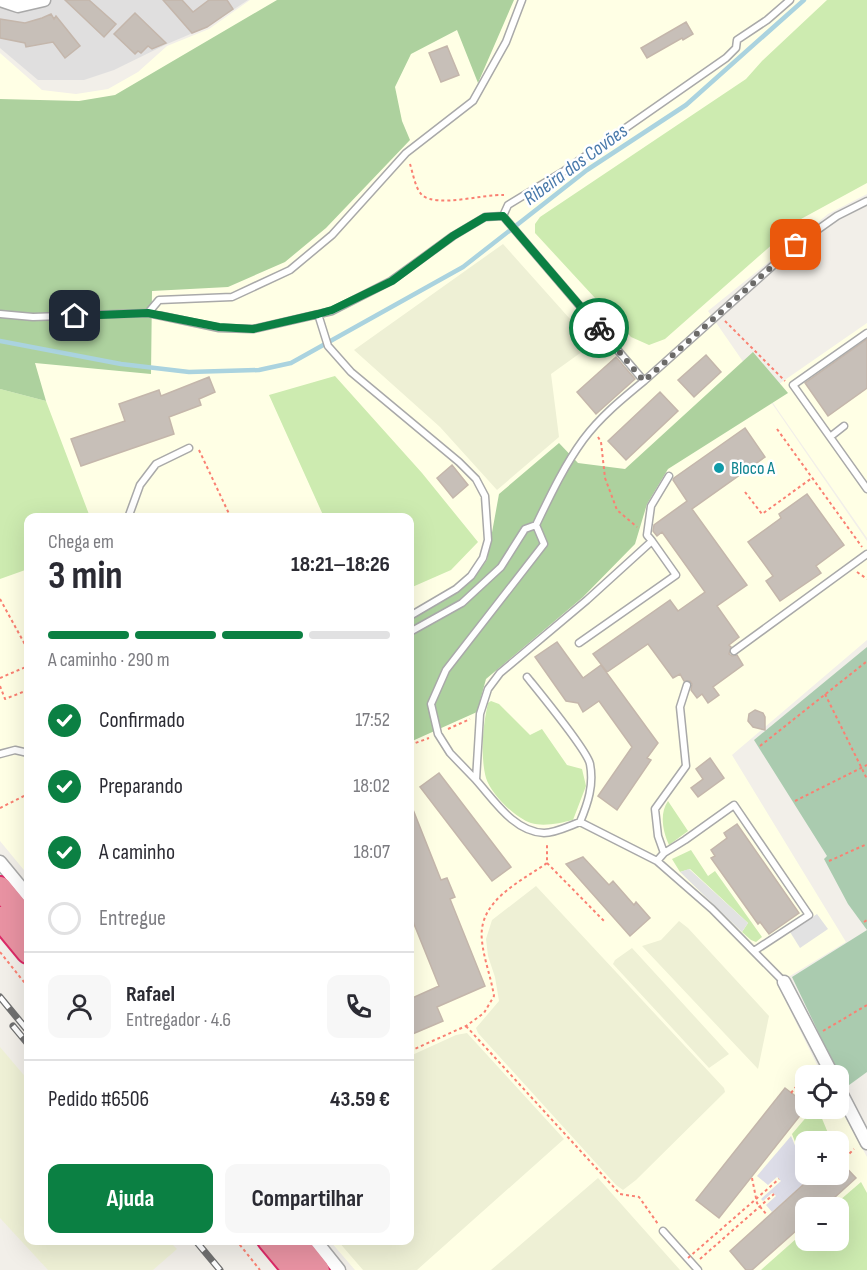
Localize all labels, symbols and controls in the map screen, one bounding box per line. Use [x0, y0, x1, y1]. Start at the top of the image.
water label: Ribeira dos Covões [519, 119, 632, 211]
pin [770, 219, 821, 270]
icon: bag [779, 228, 812, 261]
pin [49, 290, 100, 341]
courier [569, 298, 629, 358]
icon: home [58, 299, 91, 332]
icon: bike [583, 312, 616, 345]
place label: Bloco A [731, 458, 775, 479]
marker: Bloco A [712, 461, 726, 475]
text: Chega em [48, 530, 114, 554]
text: 18:21–18:26 [291, 551, 390, 578]
text: 3 min [48, 553, 123, 600]
text: A caminho · 290 m [48, 648, 170, 672]
icon: check [48, 704, 81, 737]
text: Confirmado [99, 707, 185, 734]
text: 17:52 [355, 708, 390, 732]
icon: check [48, 770, 81, 803]
text: Preparando [99, 773, 183, 800]
text: 18:02 [353, 774, 390, 798]
icon: check [48, 836, 81, 869]
text: A caminho [99, 839, 175, 866]
text: 18:07 [354, 840, 390, 864]
text: Entregue [99, 905, 166, 932]
button: person [48, 975, 111, 1038]
button: phone [327, 975, 390, 1038]
text: Rafael [126, 981, 175, 1008]
text: Entregador · 4.6 [126, 1008, 231, 1032]
map controls [795, 1065, 849, 1251]
button: locate [795, 1065, 849, 1119]
text: Pedido #6506 [48, 1086, 149, 1113]
text: 43.59 € [330, 1086, 390, 1113]
button: + [795, 1131, 849, 1185]
button: Ajuda [48, 1164, 213, 1233]
button: Compartilhar [225, 1164, 390, 1233]
button: − [795, 1197, 849, 1251]

